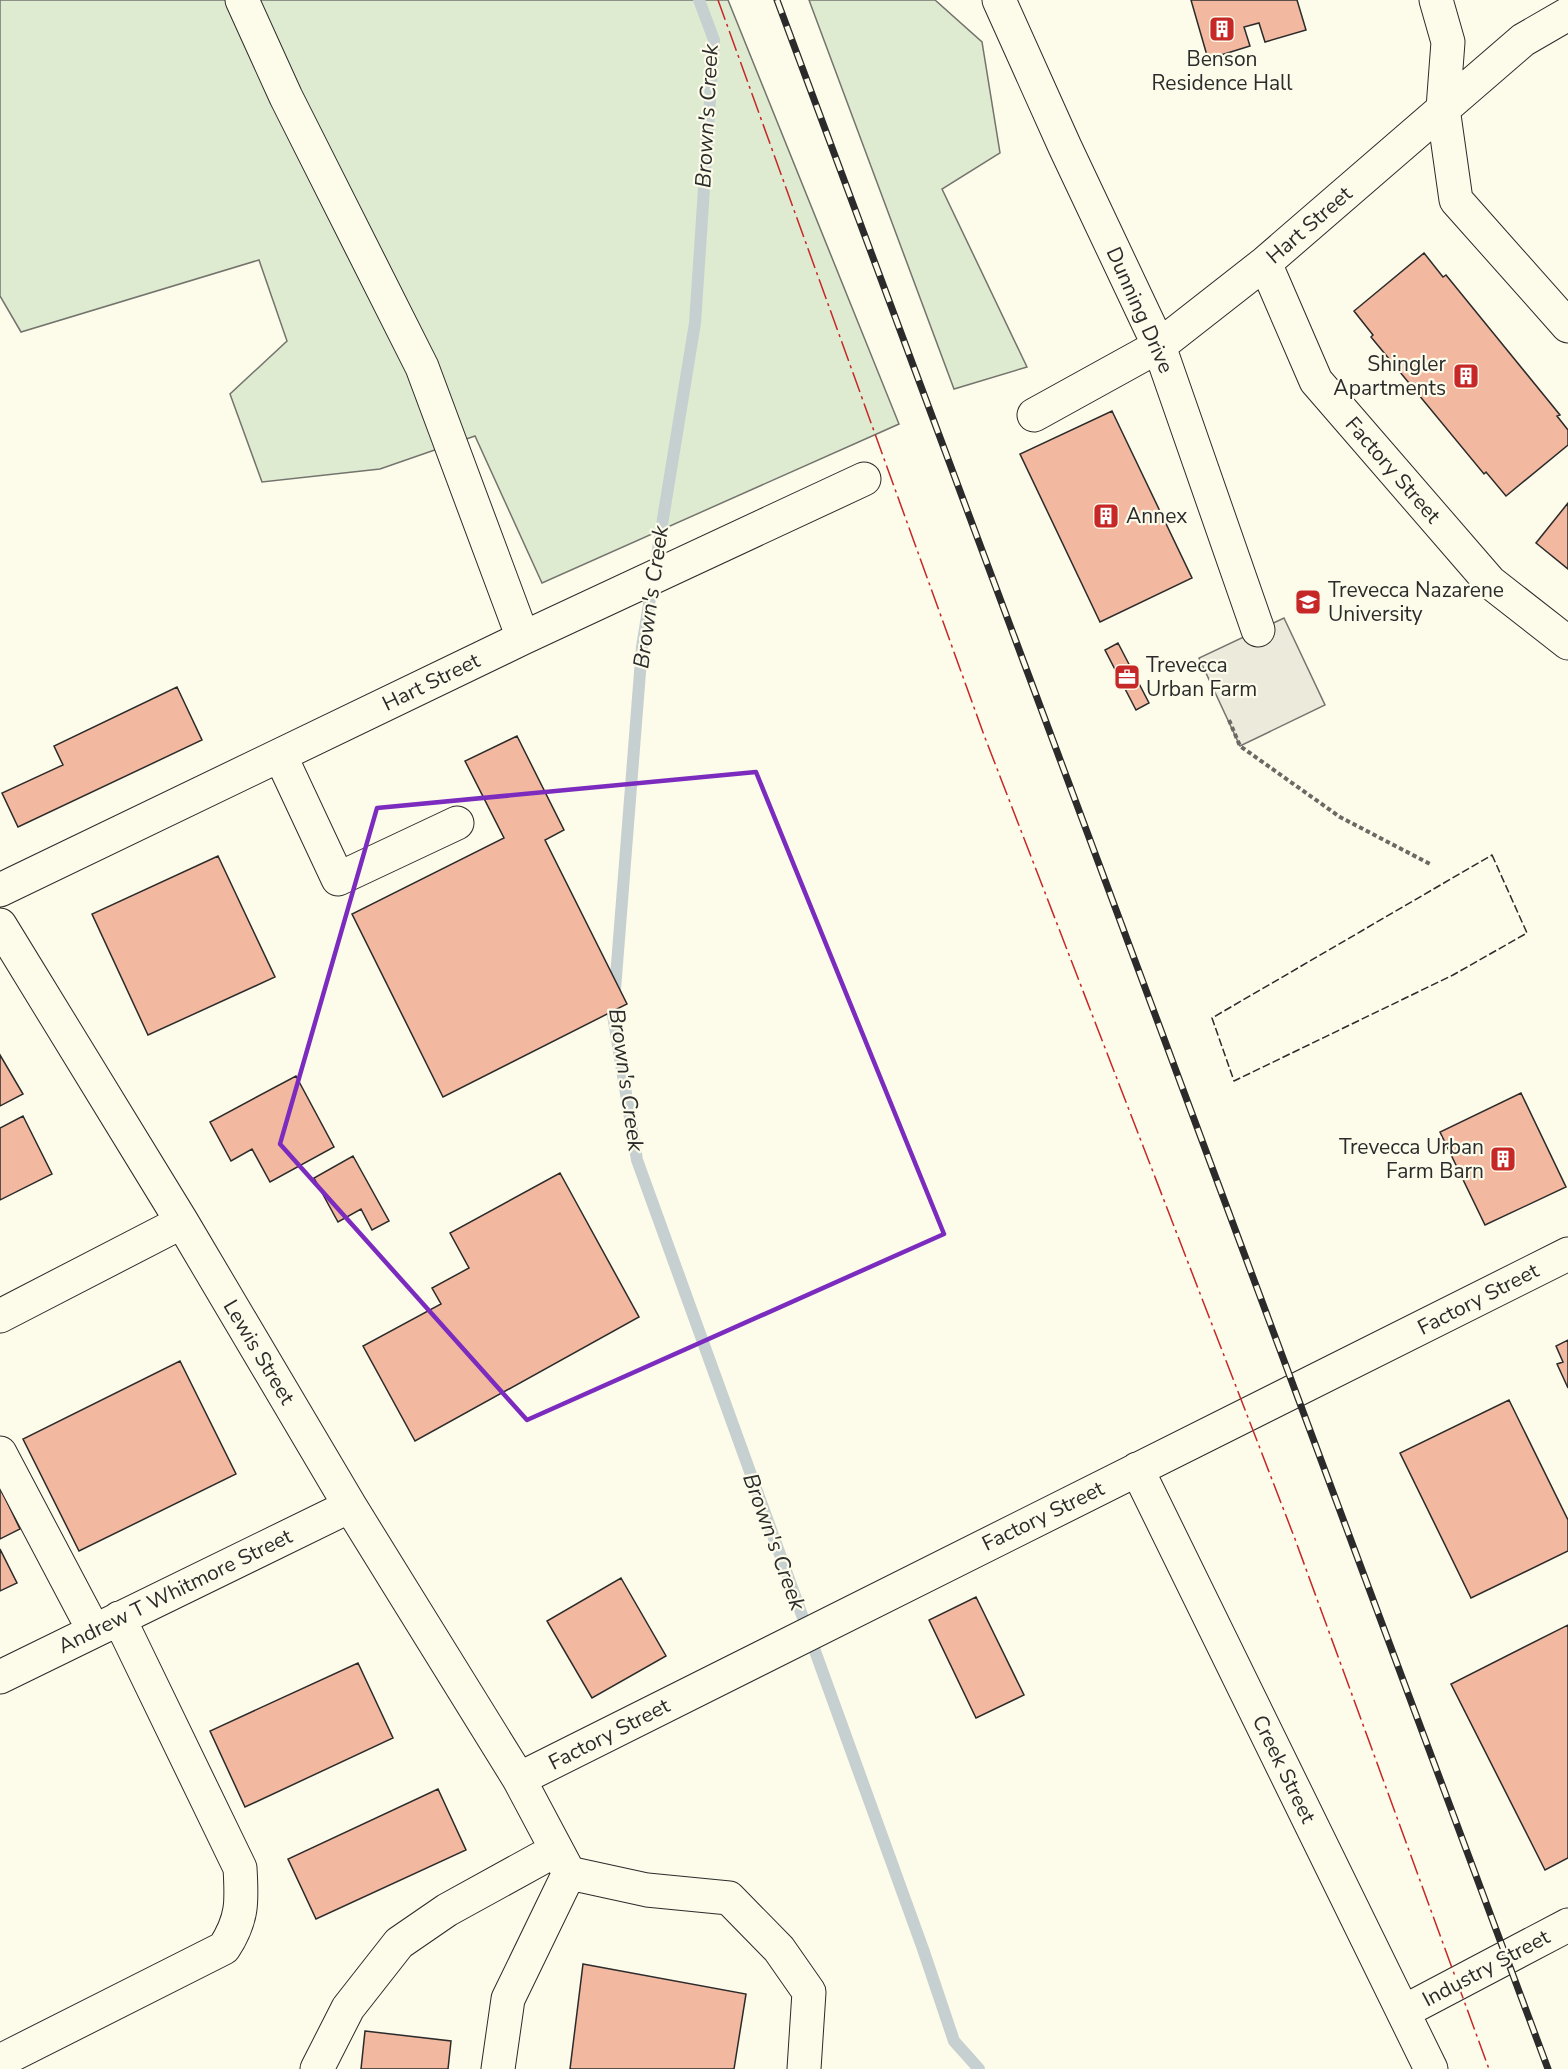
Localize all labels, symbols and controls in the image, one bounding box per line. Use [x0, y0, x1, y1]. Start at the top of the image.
building icon: Benson Residence Hall [1207, 14, 1237, 44]
water label: Brown's Creek [688, 42, 726, 189]
place label: Benson Residence Hall [1152, 45, 1293, 97]
street label: Hart Street [1260, 179, 1358, 270]
street label: Dunning Drive [1100, 242, 1180, 378]
place label: Shingler Apartments [1333, 350, 1446, 402]
building icon: Shingler Apartments [1451, 361, 1481, 391]
street label: Factory Street [1339, 411, 1447, 530]
building icon: Annex [1091, 501, 1121, 531]
place label: Annex [1126, 502, 1187, 530]
water label: Brown's Creek [626, 523, 676, 670]
place label: Trevecca Nazarene University [1328, 576, 1504, 628]
school or university icon: Trevecca Nazarene University [1293, 587, 1323, 617]
street label: Hart Street [378, 646, 485, 718]
place label: Trevecca Urban Farm [1146, 651, 1257, 703]
office icon: Trevecca Urban Farm [1112, 662, 1142, 692]
water label: Brown's Creek [601, 1007, 651, 1154]
place label: Trevecca Urban Farm Barn [1339, 1133, 1484, 1185]
building icon: Trevecca Urban Farm Barn [1488, 1144, 1518, 1174]
street label: Factory Street [1413, 1256, 1544, 1342]
street label: Lewis Street [217, 1294, 302, 1410]
water label: Brown's Creek [735, 1469, 813, 1616]
street label: Factory Street [977, 1474, 1109, 1558]
street label: Andrew T Whitmore Street [53, 1522, 297, 1660]
street label: Factory Street [544, 1691, 675, 1777]
street label: Creek Street [1246, 1710, 1323, 1828]
street label: Industry Street [1417, 1922, 1555, 2013]

